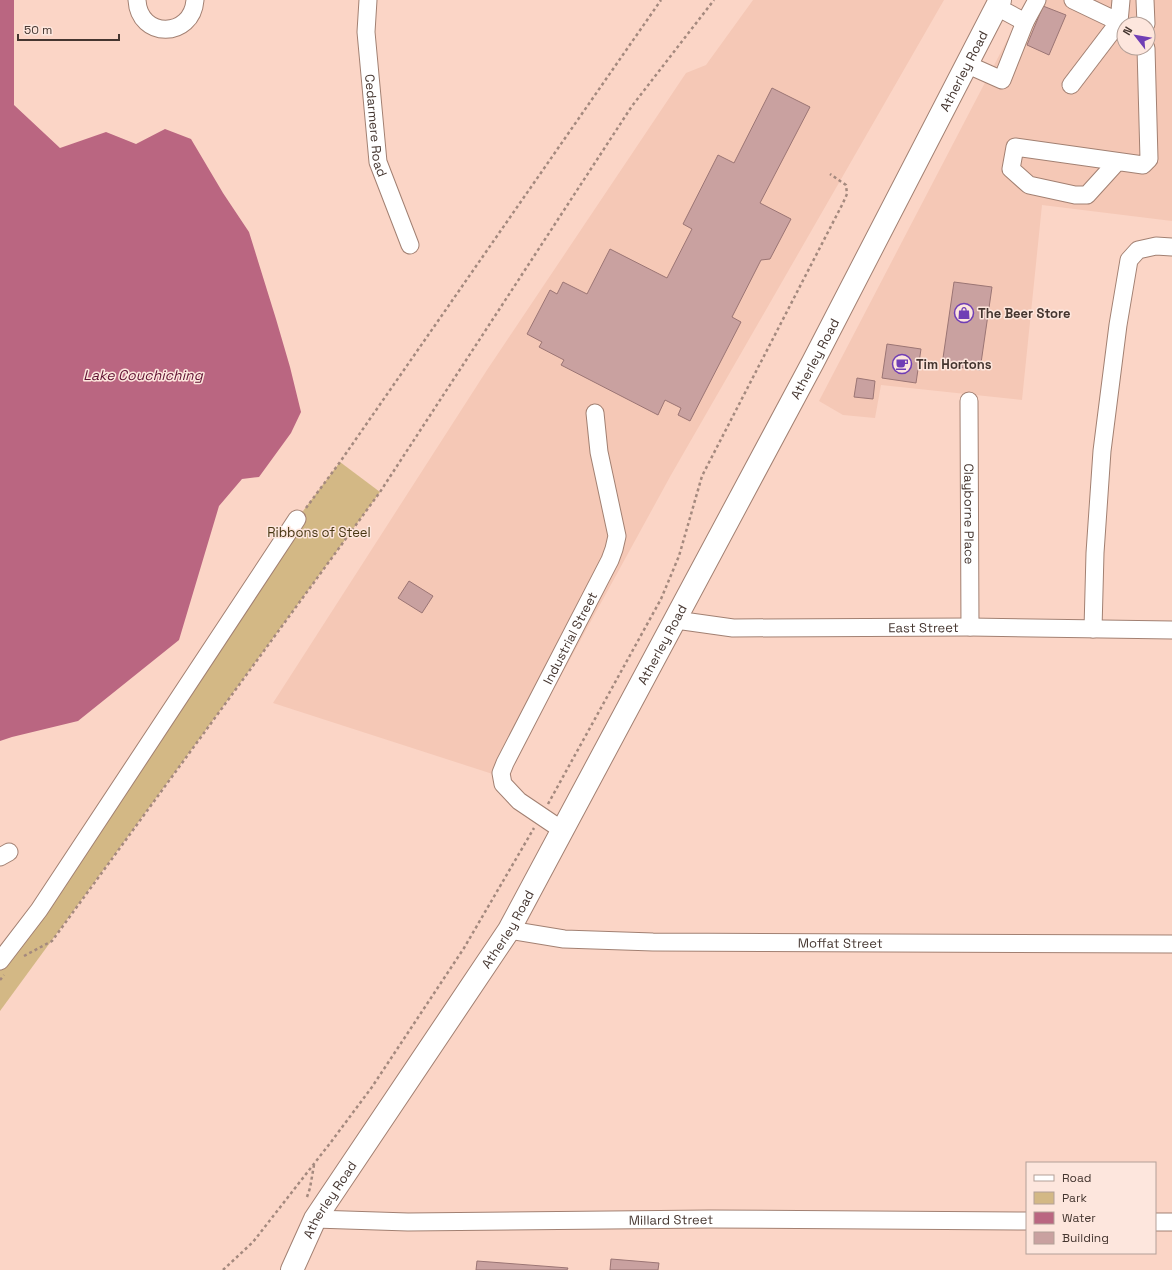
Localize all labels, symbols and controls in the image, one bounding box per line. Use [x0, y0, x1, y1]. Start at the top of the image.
scale bar [18, 16, 119, 42]
north arrow [1116, 16, 1156, 56]
text: 50 m [24, 22, 52, 38]
text: N [1120, 24, 1135, 38]
street label: Atherley Road [936, 28, 992, 114]
street label: Cedarmere Road [361, 73, 391, 179]
shop icon: The Beer Store [953, 302, 975, 324]
place label: The Beer Store [978, 305, 1070, 322]
street label: Atherley Road [787, 316, 843, 402]
cafe icon: Tim Hortons [891, 353, 913, 375]
place label: Tim Hortons [916, 356, 992, 373]
water label: Lake Couchiching [83, 366, 204, 384]
street label: Clayborne Place [960, 463, 978, 565]
park label: Ribbons of Steel [267, 524, 371, 541]
street label: Industrial Street [539, 589, 601, 687]
street label: Atherley Road [634, 601, 691, 688]
street label: East Street [888, 619, 959, 636]
street label: Atherley Road [478, 887, 538, 972]
street label: Moffat Street [798, 935, 883, 952]
street label: Atherley Road [299, 1158, 361, 1241]
legend [1026, 1162, 1156, 1254]
text: Road [1062, 1170, 1091, 1186]
text: Park [1062, 1190, 1087, 1206]
text: Water [1062, 1210, 1096, 1226]
street label: Millard Street [629, 1211, 713, 1229]
text: Building [1062, 1230, 1109, 1246]

